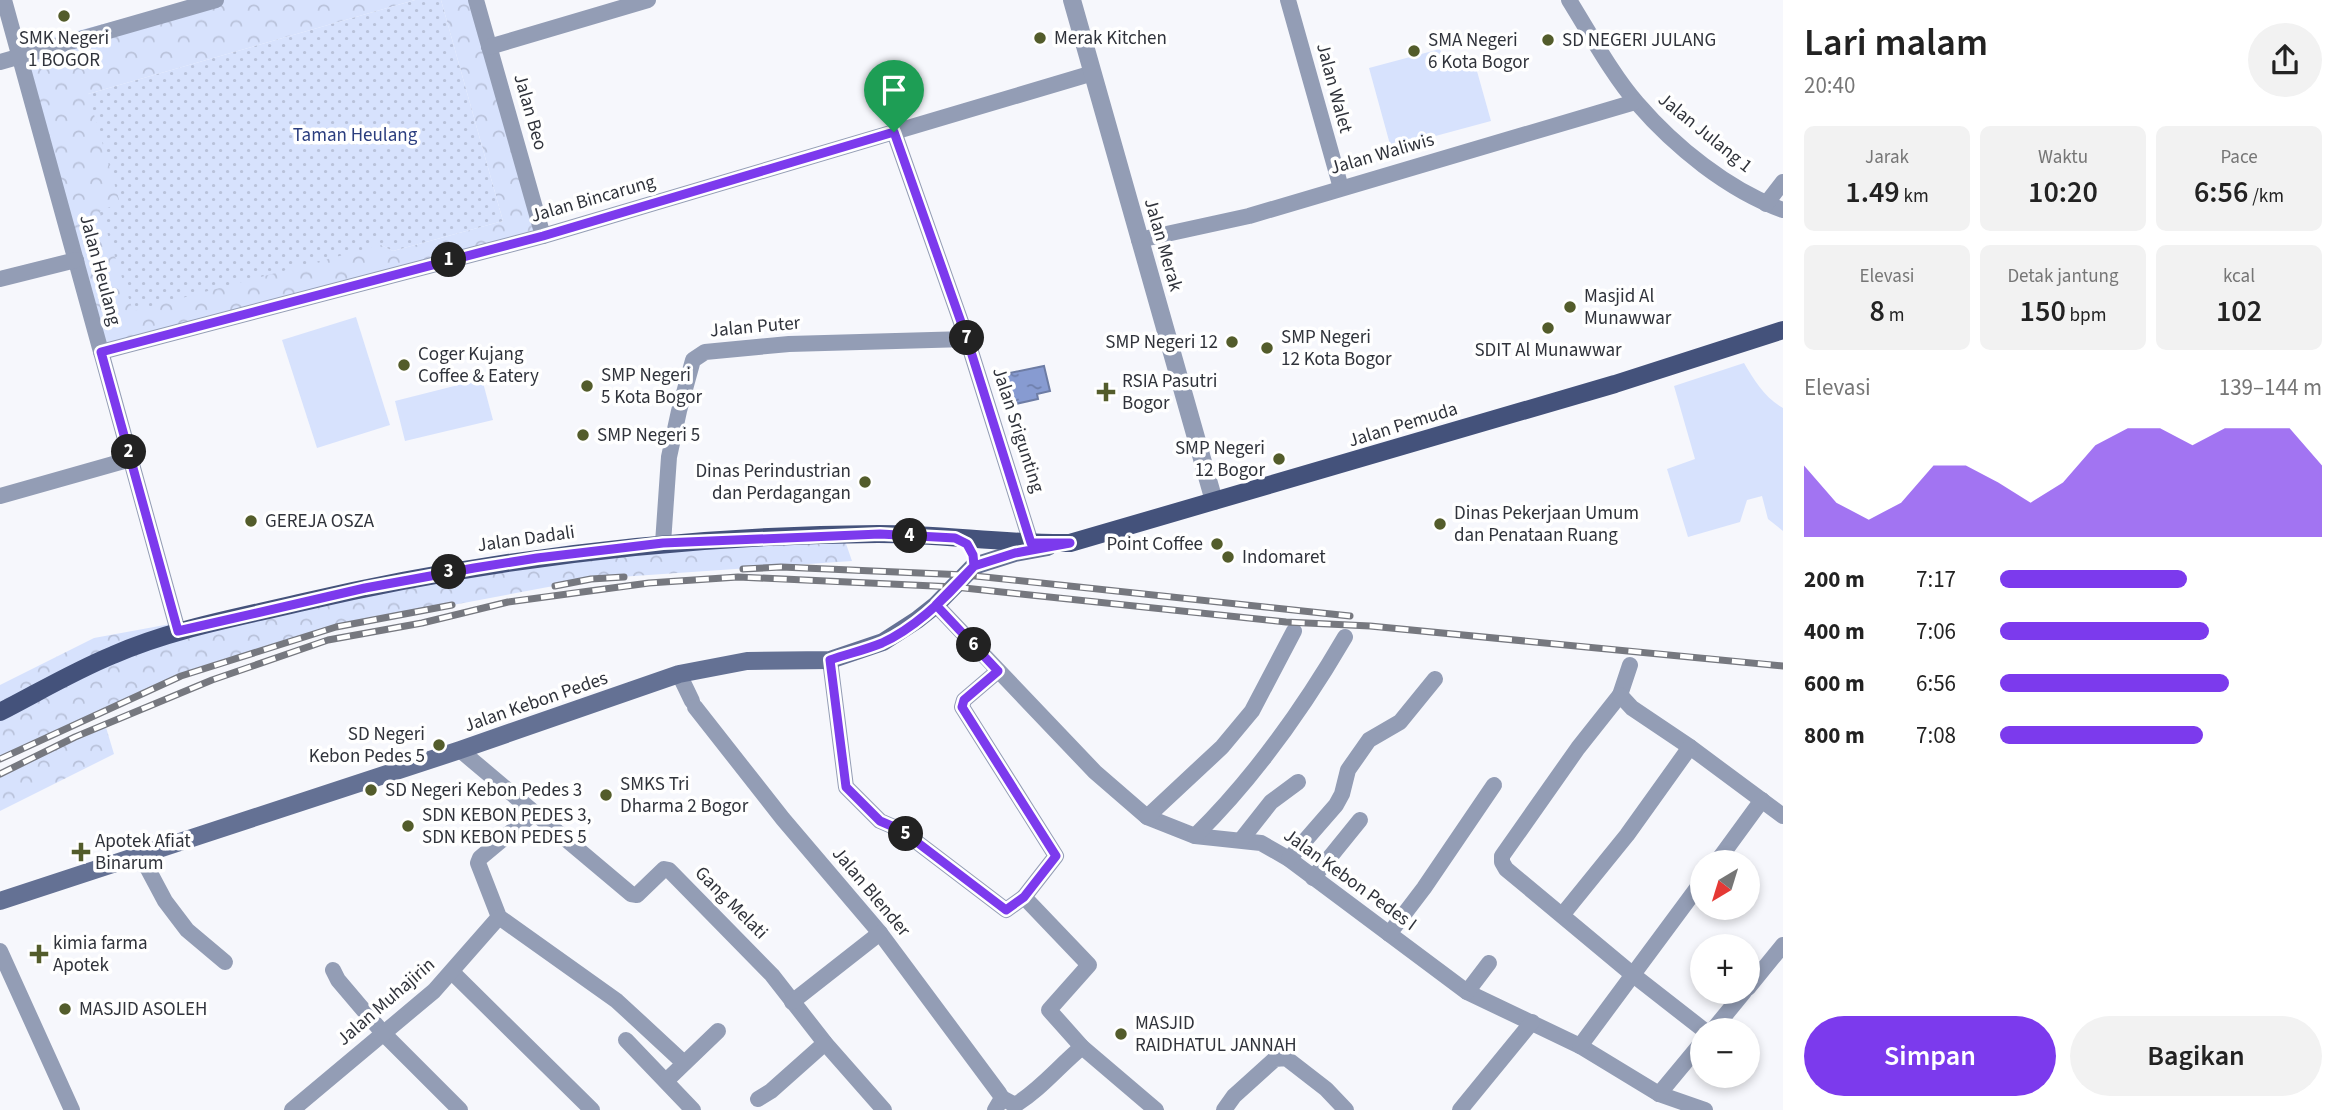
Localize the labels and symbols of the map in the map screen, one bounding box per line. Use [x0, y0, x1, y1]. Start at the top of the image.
marker: SMK Negeri 1 BOGOR [56, 8, 72, 24]
place label: SMK Negeri 1 BOGOR [19, 25, 109, 74]
place label: Merak Kitchen [1054, 25, 1167, 52]
place label: SMA Negeri 6 Kota Bogor [1428, 27, 1530, 76]
place label: SD NEGERI JULANG [1562, 27, 1716, 54]
marker: Merak Kitchen [1032, 30, 1048, 46]
marker: SD NEGERI JULANG [1540, 32, 1556, 48]
street label: Jalan Walet [1309, 40, 1359, 136]
marker: SMA Negeri 6 Kota Bogor [1406, 43, 1422, 59]
pin [864, 60, 924, 132]
street label: Jalan Beo [506, 71, 554, 153]
street label: Jalan Julang 1 [1652, 87, 1758, 179]
park label: Taman Heulang [293, 122, 418, 149]
street label: Jalan Waliwis [1327, 126, 1437, 182]
street label: Jalan Bincarung [528, 168, 659, 230]
street label: Jalan Merak [1137, 195, 1189, 295]
street label: Jalan Heulang [72, 212, 128, 329]
pin: 1 [432, 243, 466, 278]
place label: Masjid Al Munawwar [1584, 283, 1672, 332]
marker: Masjid Al Munawwar [1562, 299, 1578, 315]
street label: Jalan Puter [709, 310, 802, 344]
pin: 7 [950, 320, 984, 356]
marker: SDIT Al Munawwar [1540, 320, 1556, 336]
place label: SMP Negeri 12 Kota Bogor [1281, 324, 1392, 373]
place label: SMP Negeri 12 [1105, 329, 1218, 356]
marker: SMP Negeri 12 [1224, 334, 1240, 350]
place label: SDIT Al Munawwar [1474, 337, 1622, 364]
marker: SMP Negeri 12 Kota Bogor [1259, 340, 1275, 356]
place label: Coger Kujang Coffee & Eatery [418, 341, 539, 390]
marker: Coger Kujang Coffee & Eatery [396, 357, 412, 373]
place label: SMP Negeri 5 Kota Bogor [601, 362, 703, 411]
street label: Jalan Srigunting [985, 364, 1051, 496]
place label: RSIA Pasutri Bogor [1122, 368, 1217, 417]
marker: SMP Negeri 5 Kota Bogor [579, 378, 595, 394]
marker: RSIA Pasutri Bogor [1096, 382, 1116, 402]
street label: Jalan Pemuda [1345, 396, 1461, 454]
place label: SMP Negeri 5 [597, 422, 700, 449]
marker: SMP Negeri 5 [575, 427, 591, 443]
pin: 2 [111, 434, 146, 470]
place label: SMP Negeri 12 Bogor [1175, 435, 1265, 484]
marker: SMP Negeri 12 Bogor [1271, 451, 1287, 467]
place label: Dinas Perindustrian dan Perdagangan [695, 458, 851, 507]
marker: Dinas Perindustrian dan Perdagangan [857, 474, 873, 490]
place label: Dinas Pekerjaan Umum dan Penataan Ruang [1454, 500, 1639, 549]
place label: GEREJA OSZA [265, 508, 375, 535]
marker: GEREJA OSZA [243, 513, 259, 529]
marker: Dinas Pekerjaan Umum dan Penataan Ruang [1432, 516, 1448, 532]
pin: 4 [892, 518, 928, 554]
street label: Jalan Dadali [475, 519, 577, 559]
place label: Point Coffee [1106, 531, 1203, 558]
marker: Point Coffee [1209, 536, 1225, 552]
place label: Indomaret [1242, 544, 1326, 571]
marker: Indomaret [1220, 549, 1236, 565]
pin: 3 [432, 554, 466, 590]
pin: 6 [956, 628, 992, 662]
street label: Jalan Kebon Pedes [461, 665, 611, 739]
place label: SD Negeri Kebon Pedes 5 [309, 721, 425, 770]
marker: SD Negeri Kebon Pedes 5 [431, 737, 447, 753]
place label: SMKS Tri Dharma 2 Bogor [620, 771, 749, 820]
place label: SD Negeri Kebon Pedes 3 [385, 777, 582, 804]
marker: SD Negeri Kebon Pedes 3 [363, 782, 379, 798]
marker: SMKS Tri Dharma 2 Bogor [598, 787, 614, 803]
place label: SDN KEBON PEDES 3, SDN KEBON PEDES 5 [422, 802, 591, 851]
pin: 5 [888, 816, 923, 852]
marker: SDN KEBON PEDES 3, SDN KEBON PEDES 5 [400, 818, 416, 834]
street label: Jalan Kebon Pedes I [1278, 822, 1422, 938]
place label: Apotek Afiat Binarum [95, 828, 191, 877]
street label: Jalan Blender [825, 841, 917, 943]
marker: Apotek Afiat Binarum [73, 844, 89, 860]
north arrow [1690, 850, 1760, 920]
street label: Gang Melati [688, 860, 774, 946]
place label: kimia farma Apotek [53, 930, 148, 979]
marker: kimia farma Apotek [31, 946, 47, 962]
street label: Jalan Muhajirin [331, 952, 441, 1052]
place label: MASJID ASOLEH [79, 996, 207, 1023]
marker: MASJID ASOLEH [57, 1001, 73, 1017]
place label: MASJID RAIDHATUL JANNAH [1135, 1010, 1297, 1059]
marker: MASJID RAIDHATUL JANNAH [1113, 1026, 1129, 1042]

